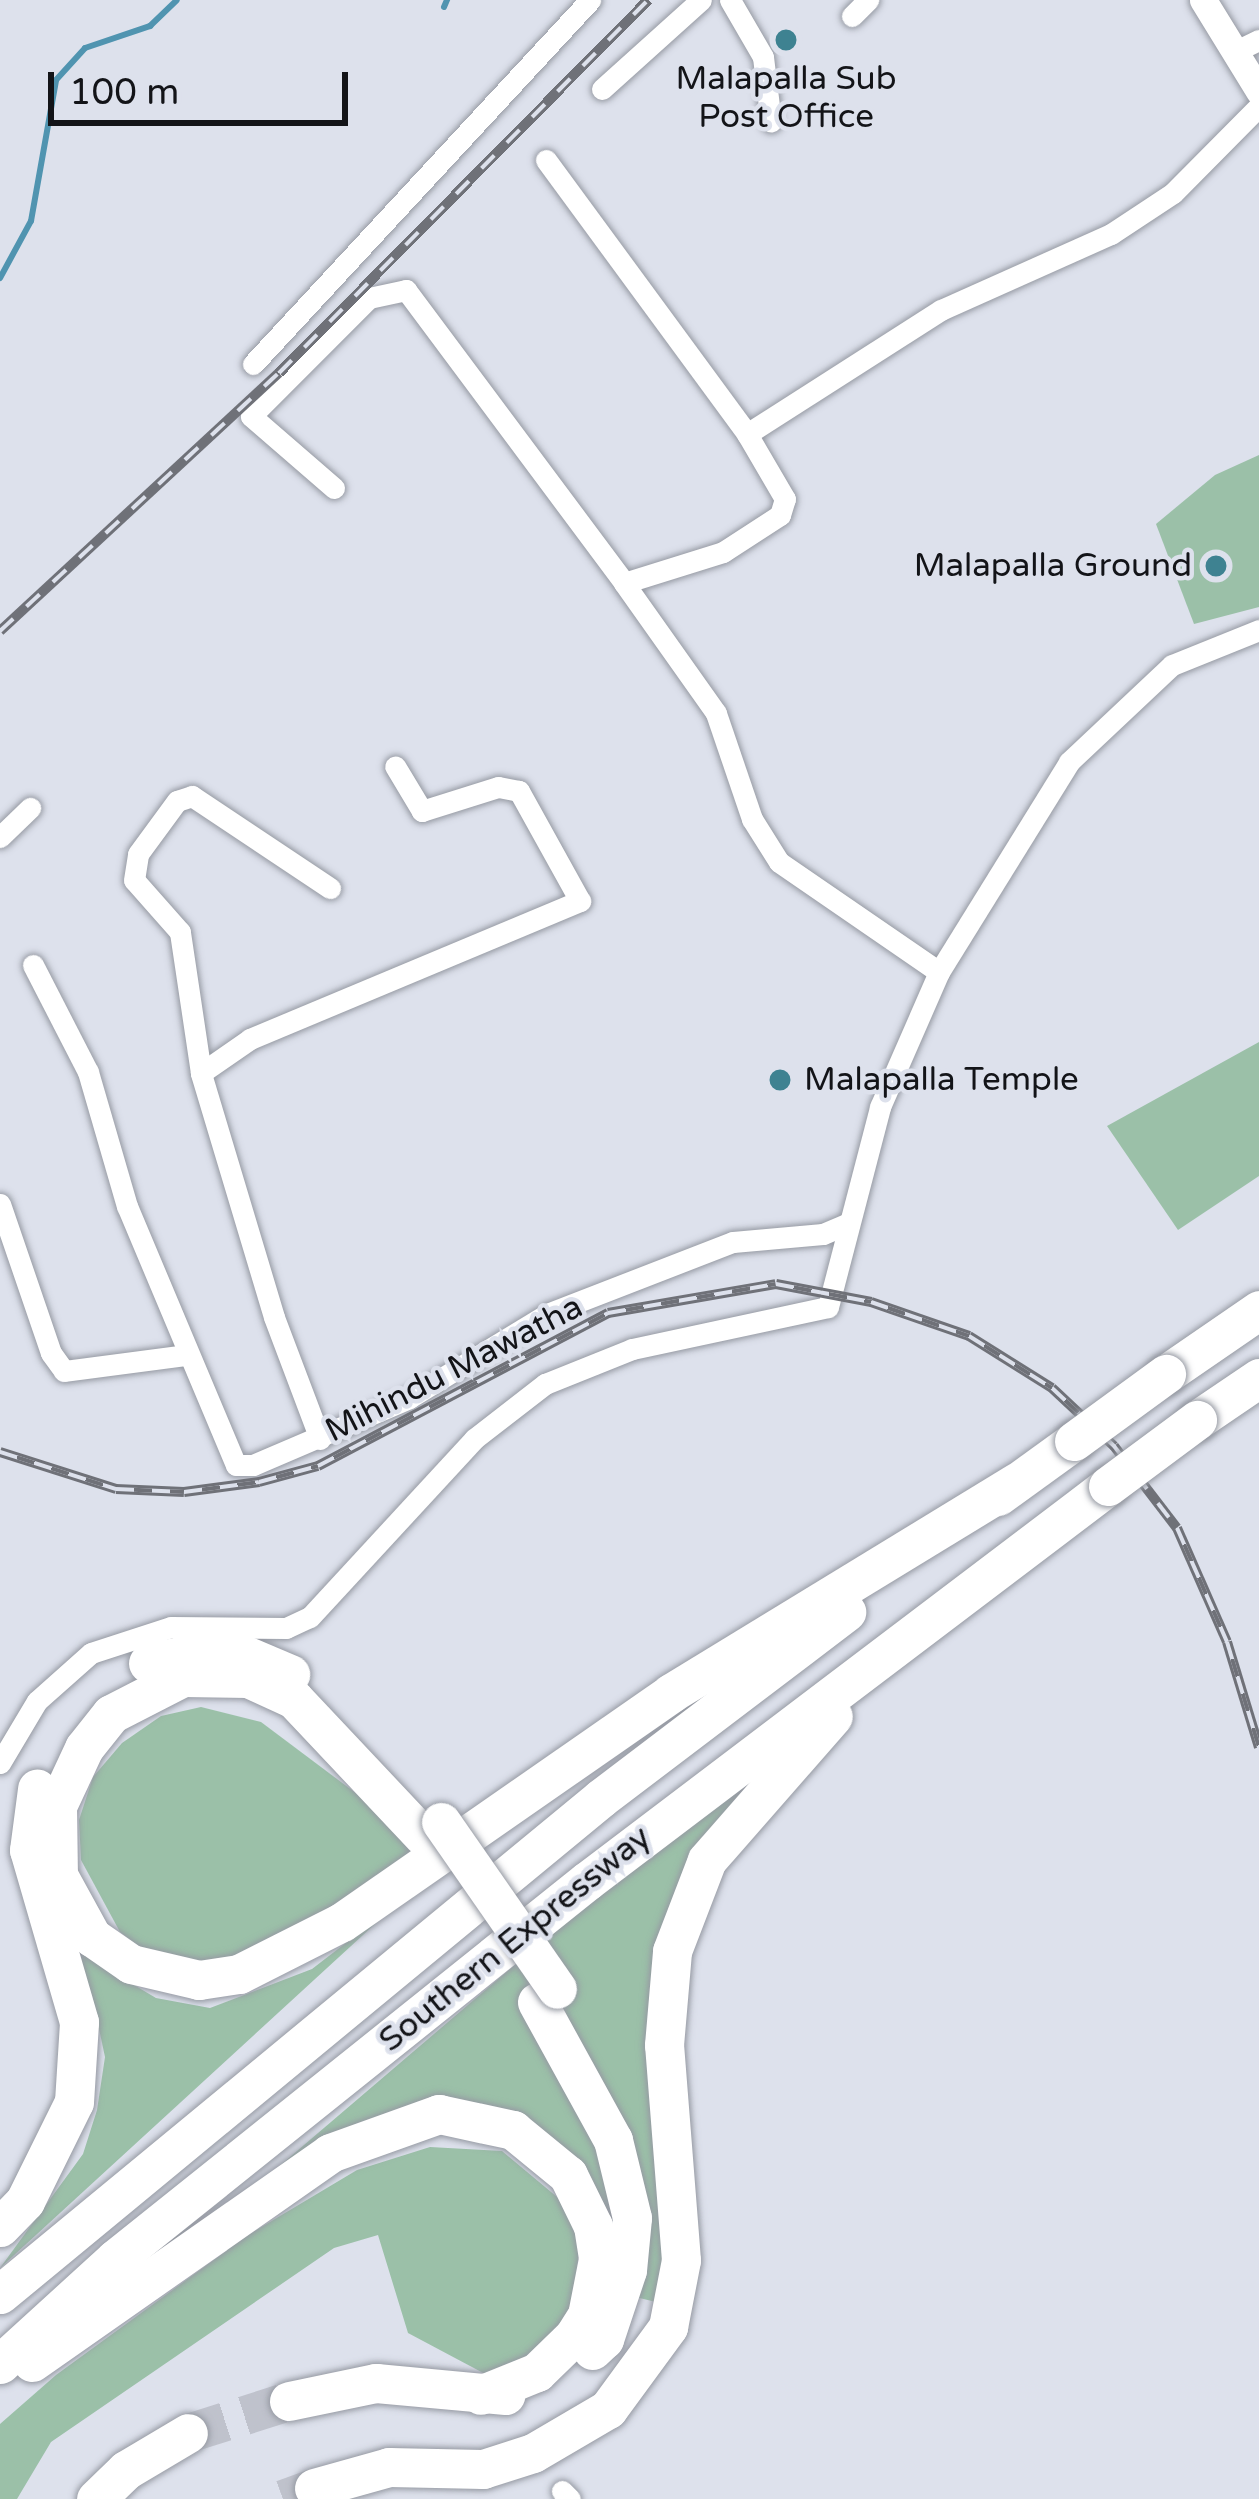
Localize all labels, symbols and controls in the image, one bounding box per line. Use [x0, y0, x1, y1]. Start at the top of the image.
marker: Malapalla Sub Post Office [773, 27, 799, 53]
scale bar [54, 48, 354, 122]
place label: Malapalla Sub Post Office [675, 59, 897, 137]
text: 100 m [69, 71, 179, 114]
place label: Malapalla Ground [914, 546, 1192, 586]
marker: Malapalla Ground [1203, 553, 1229, 579]
place label: Malapalla Temple [804, 1060, 1079, 1100]
marker: Malapalla Temple [767, 1067, 793, 1093]
street label: Mihindu Mawatha [319, 1287, 589, 1451]
street label: Southern Expressway [372, 1818, 658, 2060]

